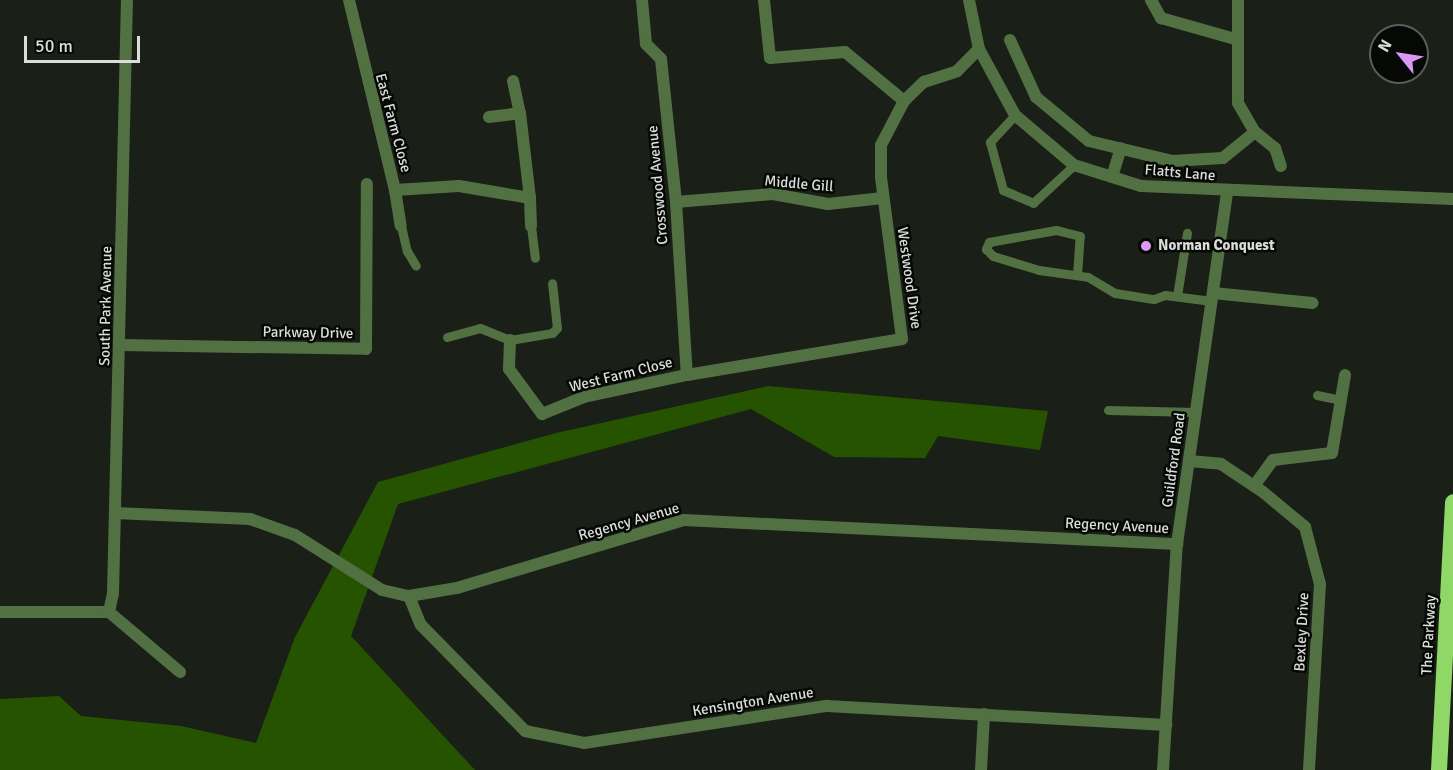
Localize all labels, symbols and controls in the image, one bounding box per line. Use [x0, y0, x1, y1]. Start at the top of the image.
scale bar [27, 24, 142, 62]
north arrow [1369, 24, 1429, 84]
text: 50 m [35, 35, 73, 57]
text: N [1374, 36, 1397, 56]
street label: East Farm Close [371, 71, 415, 175]
street label: Crosswood Avenue [644, 125, 672, 245]
street label: Flatts Lane [1144, 161, 1216, 185]
street label: Middle Gill [764, 172, 834, 196]
street label: Westwood Drive [893, 226, 925, 330]
place label: Norman Conquest [1158, 237, 1275, 255]
marker: Norman Conquest [1139, 239, 1153, 253]
street label: South Park Avenue [96, 246, 116, 366]
street label: Parkway Drive [262, 323, 354, 343]
street label: West Farm Close [568, 353, 674, 397]
street label: Guildford Road [1158, 411, 1190, 509]
street label: Regency Avenue [576, 499, 682, 545]
street label: Regency Avenue [1064, 514, 1170, 538]
street label: Bexley Drive [1291, 592, 1313, 672]
street label: The Parkway [1418, 594, 1440, 676]
street label: Kensington Avenue [691, 684, 815, 720]

